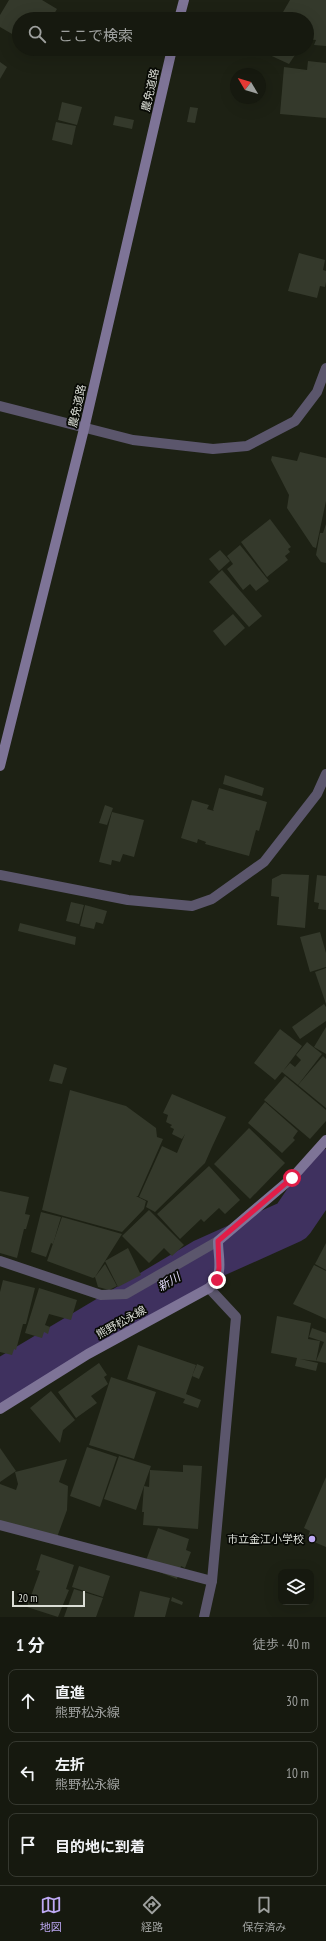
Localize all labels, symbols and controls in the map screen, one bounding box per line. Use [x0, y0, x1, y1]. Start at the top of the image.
search box [12, 12, 314, 56]
icon: search [26, 23, 48, 45]
text: ここで検索 [58, 26, 133, 45]
street label: 農免道路 [138, 67, 162, 113]
north arrow [230, 68, 266, 104]
street label: 農免道路 [65, 383, 89, 429]
route start [283, 1169, 301, 1187]
water label: 新川 [155, 1268, 185, 1294]
route end [208, 1271, 226, 1289]
street label: 熊野松永線 [94, 1303, 148, 1341]
place label: 市立金江小学校 [227, 1532, 304, 1546]
marker: 市立金江小学校 [307, 1534, 317, 1544]
map controls [278, 1569, 314, 1605]
button: layers [278, 1569, 314, 1605]
scale bar [12, 1589, 85, 1608]
text: 20 m [18, 1591, 37, 1605]
text: 1 分 [16, 1634, 45, 1656]
text: 徒歩 · 40 m [253, 1636, 310, 1653]
text: 直進 [55, 1683, 85, 1702]
icon: ahead [17, 1690, 39, 1712]
text: 30 m [286, 1693, 309, 1710]
text: 熊野松永線 [55, 1704, 120, 1721]
text: 左折 [55, 1755, 85, 1774]
icon: left [17, 1762, 39, 1784]
text: 10 m [286, 1765, 309, 1782]
text: 熊野松永線 [55, 1776, 120, 1793]
icon: arrive [17, 1834, 39, 1856]
text: 目的地に到着 [55, 1837, 145, 1856]
tab: 地図 [40, 1894, 62, 1934]
tab: 経路 [141, 1894, 163, 1934]
tab: 保存済み [242, 1894, 286, 1934]

